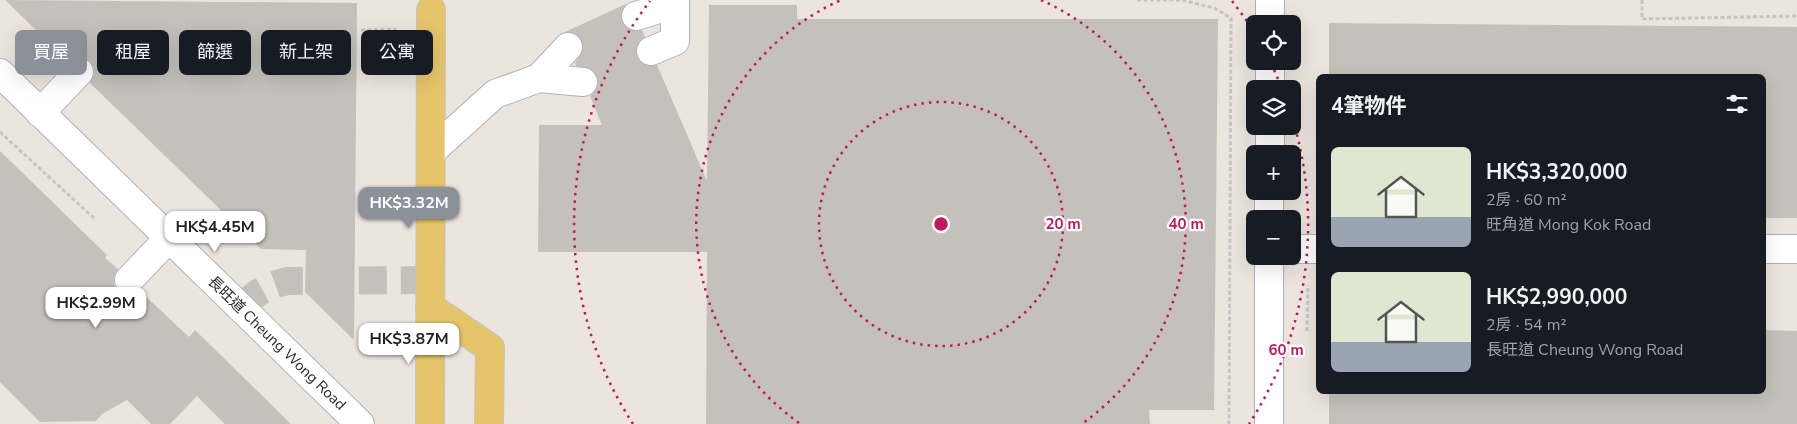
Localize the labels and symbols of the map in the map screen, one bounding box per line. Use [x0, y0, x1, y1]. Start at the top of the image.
pin: HK$3.32M [357, 186, 461, 229]
pin: HK$4.45M [163, 210, 267, 253]
text: 20 m [1045, 214, 1081, 234]
text: 40 m [1168, 214, 1204, 234]
centre of rings [932, 215, 950, 233]
street label: 長旺道 Cheung Wong Road [203, 272, 351, 414]
pin: HK$2.99M [44, 286, 148, 329]
pin: HK$3.87M [357, 322, 461, 365]
text: 60 m [1268, 340, 1304, 360]

